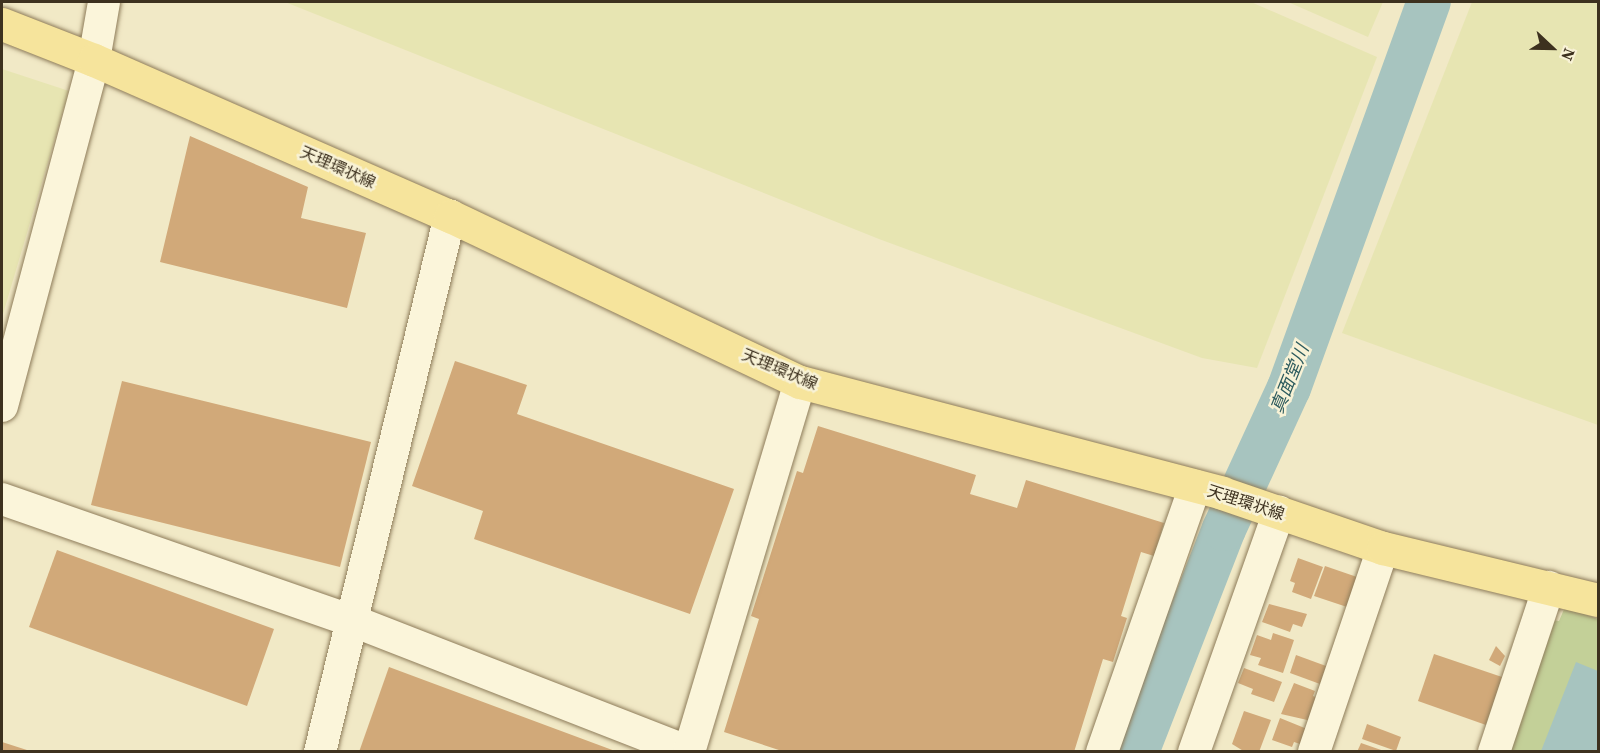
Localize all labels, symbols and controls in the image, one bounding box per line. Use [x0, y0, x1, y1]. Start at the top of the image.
north arrow [1522, 18, 1582, 78]
text: N [1556, 45, 1581, 64]
street label: 天理環状線 [298, 142, 378, 192]
water label: 真面堂川 [1267, 342, 1313, 416]
street label: 天理環状線 [739, 345, 821, 393]
street label: 天理環状線 [1205, 481, 1287, 523]

